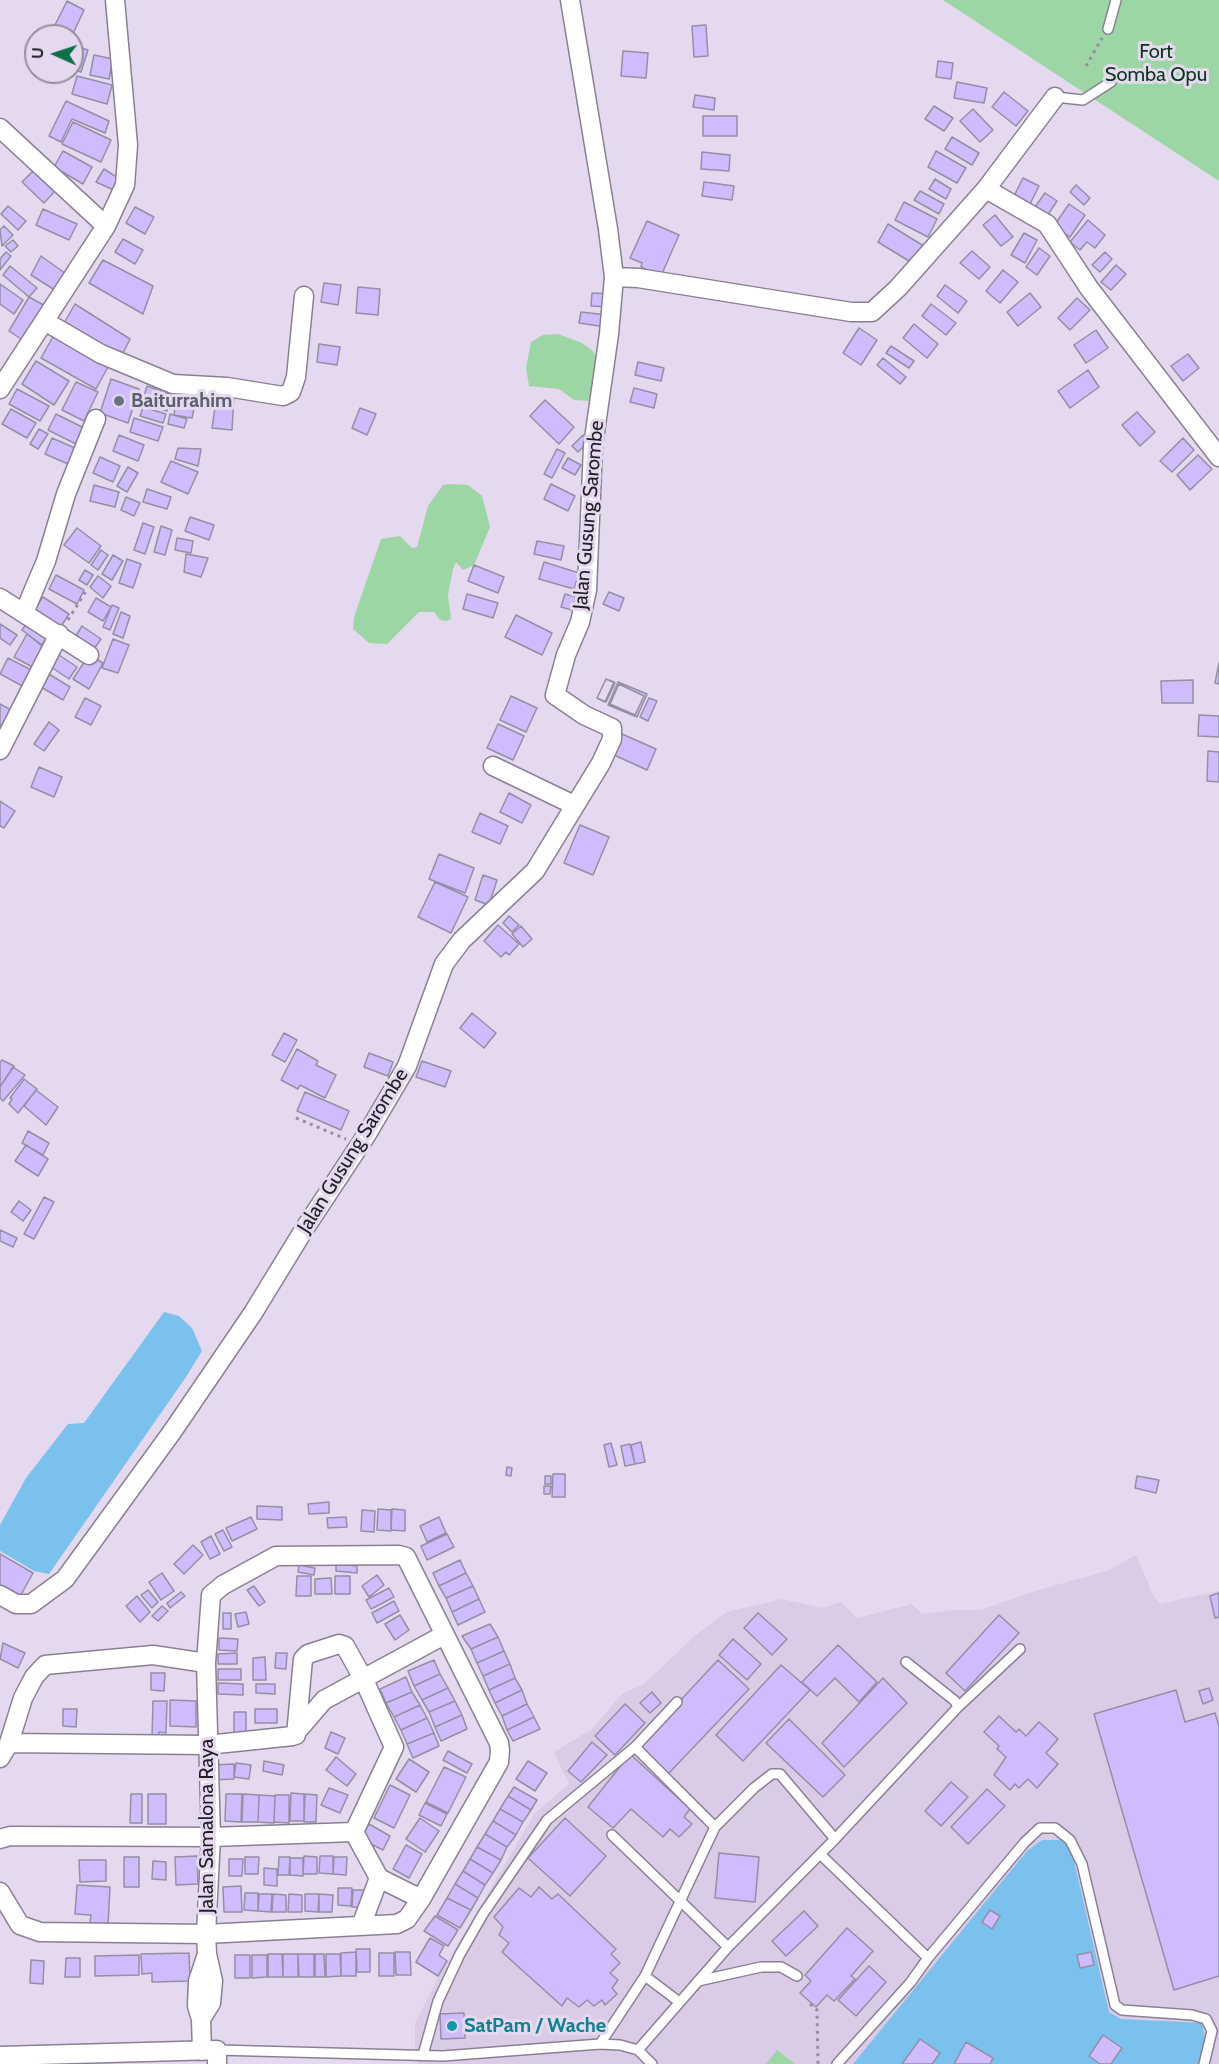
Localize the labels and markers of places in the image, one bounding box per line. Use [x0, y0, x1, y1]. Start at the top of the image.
place label: Baiturrahim [131, 389, 232, 413]
marker: Baiturrahim [112, 394, 126, 408]
place label: SatPam / Wache [464, 2014, 606, 2038]
marker: SatPam / Wache [445, 2019, 459, 2033]

